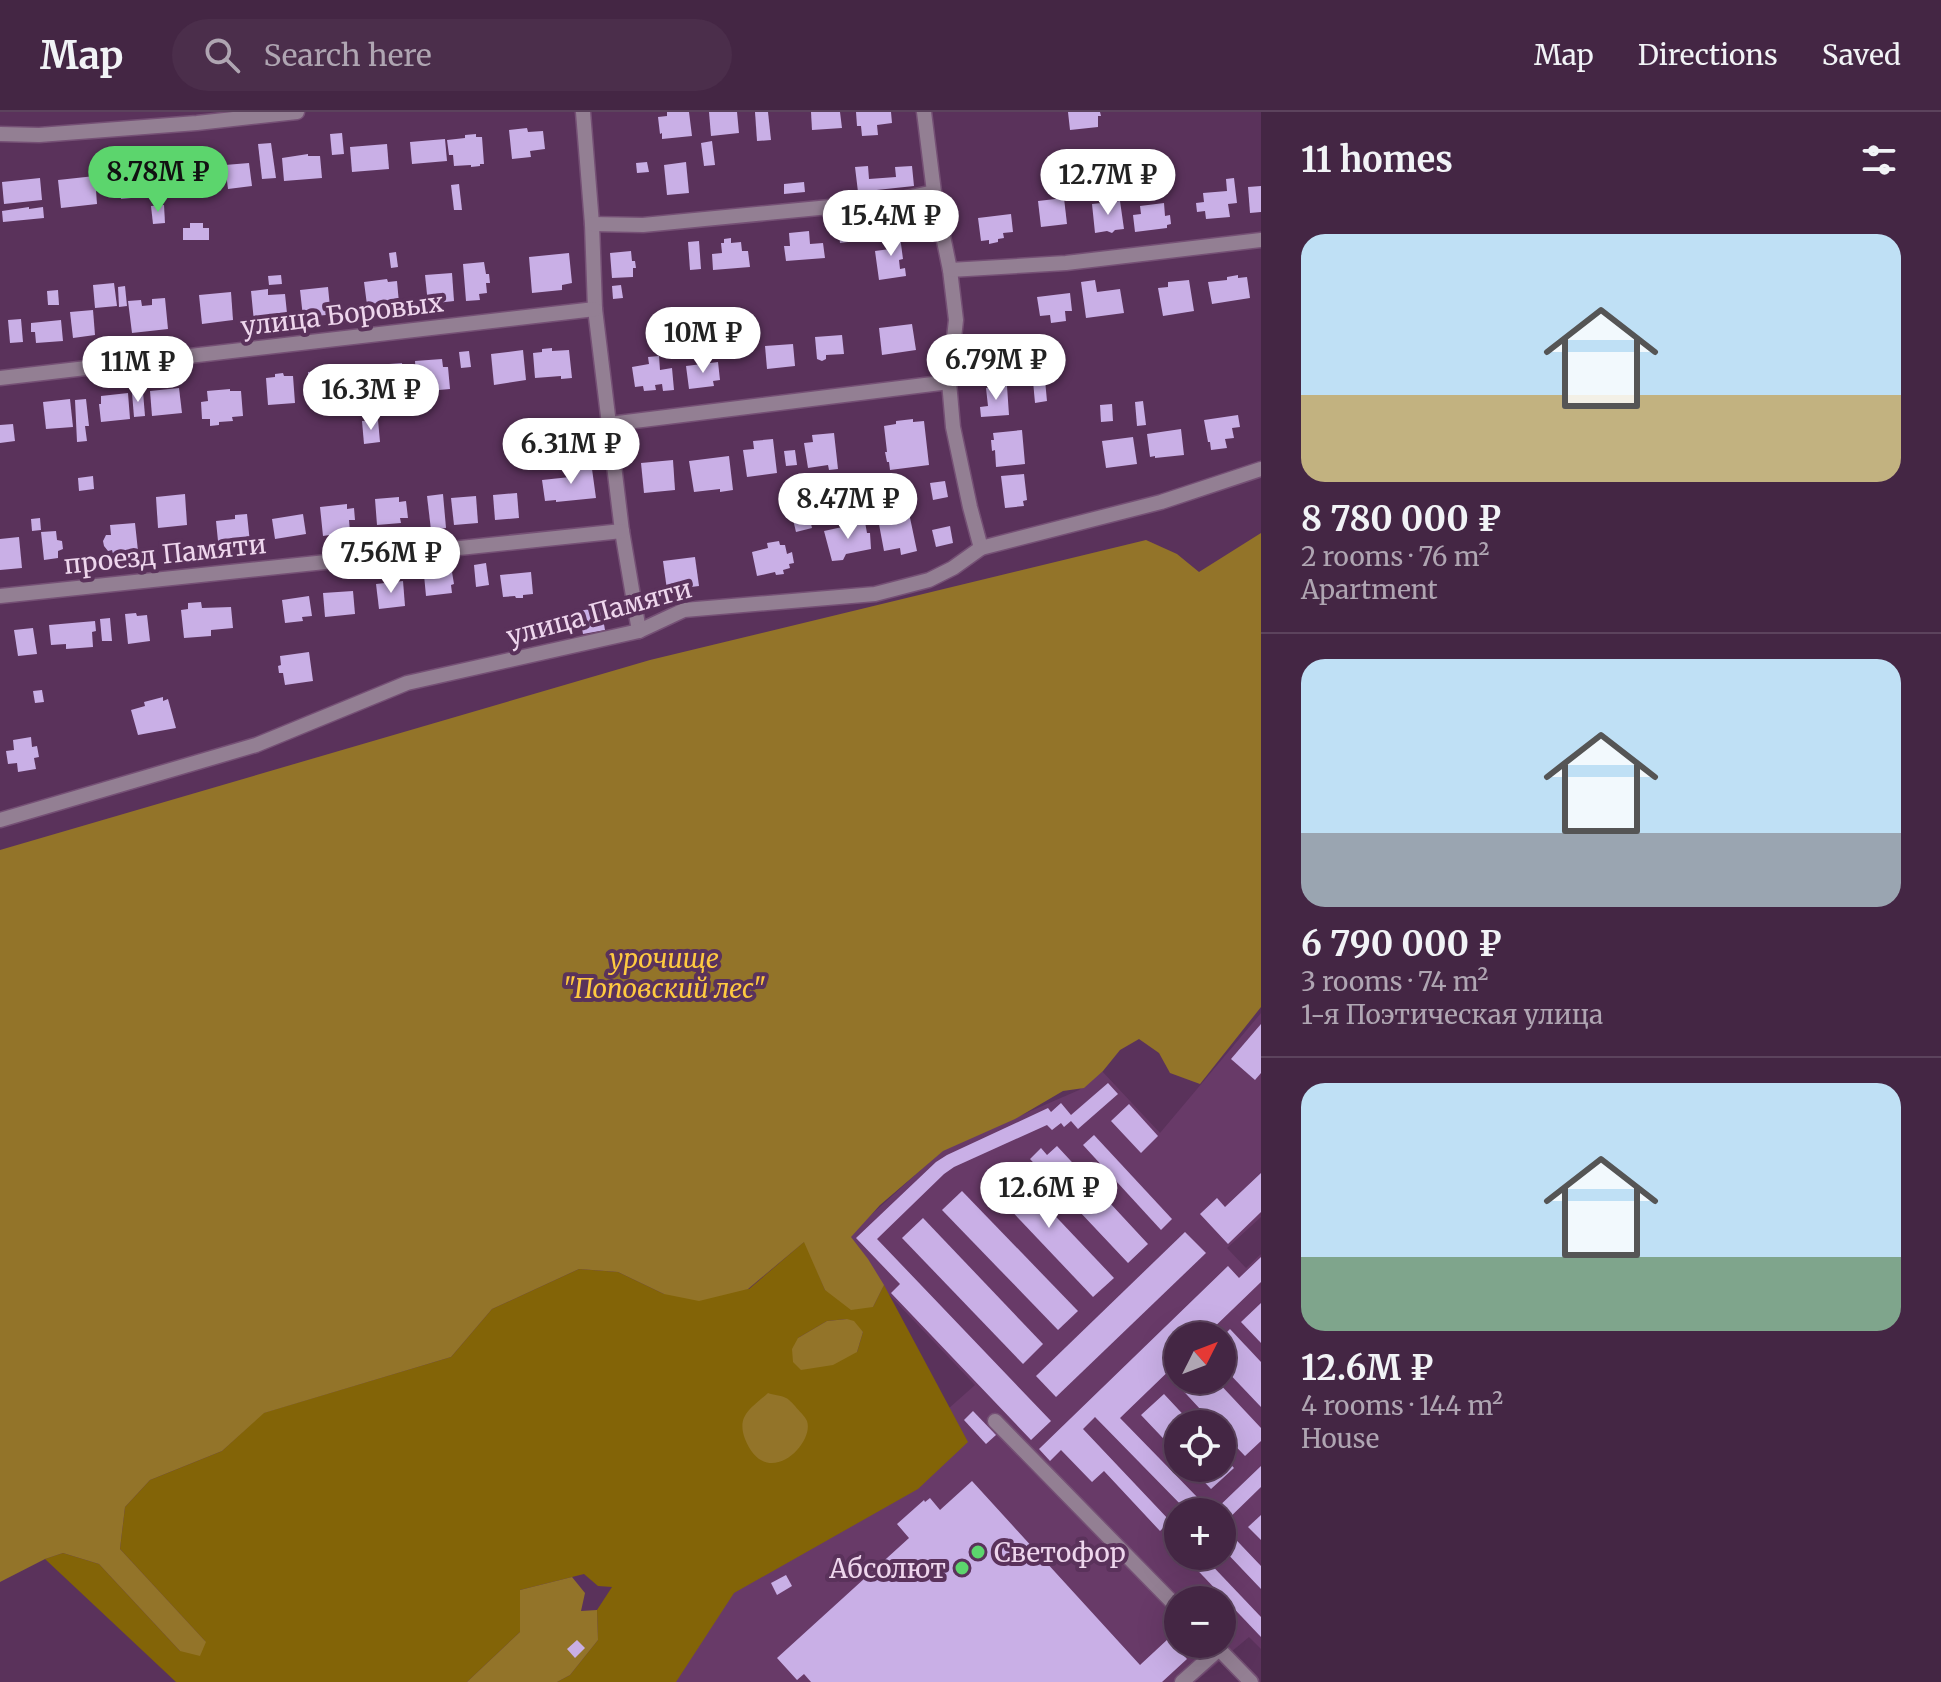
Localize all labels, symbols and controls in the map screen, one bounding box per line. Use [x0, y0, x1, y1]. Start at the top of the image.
search box [172, 19, 732, 91]
text: Map [40, 32, 124, 79]
icon: search [200, 33, 244, 77]
text: Search here [264, 36, 432, 74]
text: Map [1534, 37, 1594, 73]
text: Directions [1638, 37, 1778, 73]
text: Saved [1822, 37, 1901, 73]
icon: filters [1857, 138, 1901, 182]
text: 11 homes [1301, 139, 1453, 181]
pin: 8.78M ₽ [84, 146, 232, 214]
pin: 12.7M ₽ [1034, 149, 1182, 217]
text: 8.78M ₽ [106, 155, 210, 188]
text: 12.7M ₽ [1058, 158, 1158, 191]
pin: 15.4M ₽ [817, 190, 965, 258]
text: 15.4M ₽ [841, 199, 941, 232]
street label: улица Боровых [239, 285, 446, 343]
icon: home [1529, 286, 1673, 430]
pin: 10M ₽ [647, 307, 759, 375]
text: 10M ₽ [664, 316, 742, 349]
pin: 6.79M ₽ [922, 334, 1070, 402]
pin: 11M ₽ [82, 336, 194, 404]
text: 6.79M ₽ [945, 343, 1047, 376]
text: 11M ₽ [100, 345, 176, 378]
pin: 16.3M ₽ [297, 364, 445, 432]
text: 16.3M ₽ [321, 373, 421, 406]
pin: 6.31M ₽ [497, 418, 645, 486]
text: 6.31M ₽ [521, 427, 621, 460]
pin: 8.47M ₽ [774, 473, 922, 541]
text: 8.47M ₽ [796, 482, 900, 515]
text: 8 780 000 ₽ [1301, 498, 1501, 540]
street label: проезд Памяти [62, 527, 268, 581]
pin: 7.56M ₽ [317, 527, 465, 595]
text: 7.56M ₽ [340, 536, 442, 569]
text: 2 rooms · 76 m² [1301, 540, 1489, 573]
street label: улица Памяти [503, 571, 695, 653]
text: Apartment [1301, 573, 1438, 606]
icon: home [1529, 711, 1673, 855]
text: 6 790 000 ₽ [1301, 923, 1502, 965]
park label: урочище "Поповский лес" [562, 942, 766, 1005]
text: 3 rooms · 74 m² [1301, 965, 1488, 998]
text: 1-я Поэтическая улица [1301, 998, 1603, 1031]
icon: home [1529, 1135, 1673, 1279]
pin: 12.6M ₽ [975, 1162, 1123, 1230]
text: 12.6M ₽ [998, 1171, 1100, 1204]
north arrow [1164, 1322, 1236, 1394]
map controls [1164, 1322, 1236, 1658]
text: 12.6M ₽ [1301, 1347, 1434, 1389]
text: 4 rooms · 144 m² [1301, 1389, 1503, 1422]
button: locate [1164, 1410, 1236, 1482]
text: House [1301, 1422, 1379, 1455]
button: + [1164, 1498, 1236, 1570]
place label: Светофор [994, 1536, 1126, 1569]
marker: Светофор [969, 1543, 987, 1561]
place label: Абсолют [828, 1552, 946, 1585]
marker: Абсолют [953, 1559, 971, 1577]
button: − [1164, 1586, 1236, 1658]

